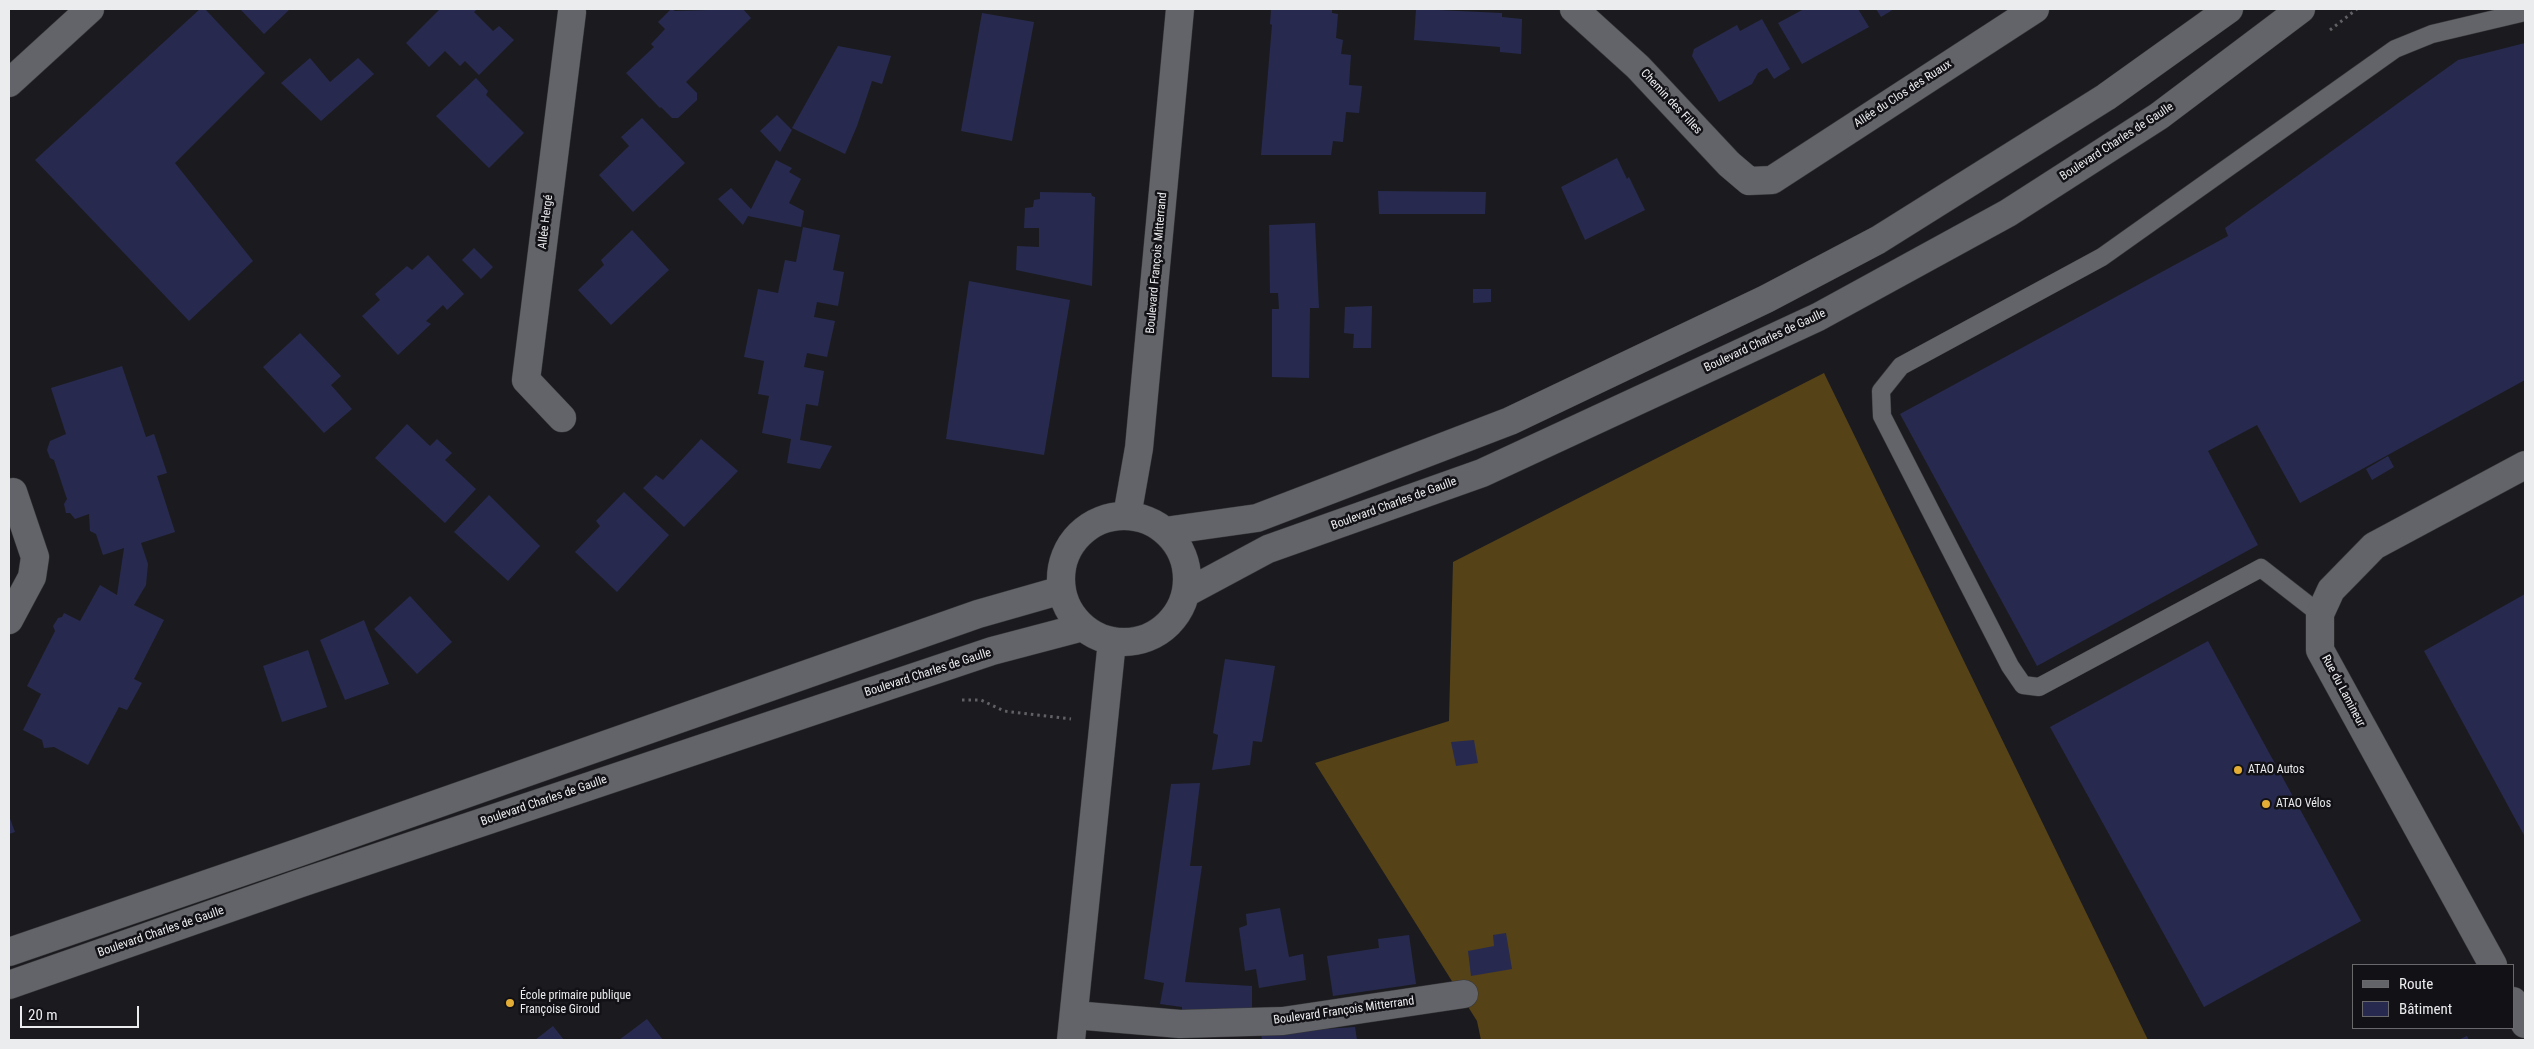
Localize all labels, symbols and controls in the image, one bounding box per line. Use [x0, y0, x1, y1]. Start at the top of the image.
street label: Allée du Clos des Ruaux [1851, 57, 1955, 131]
street label: Chemin des Filles [1637, 67, 1705, 137]
street label: Boulevard Charles de Gaulle [2058, 100, 2176, 184]
street label: Boulevard François Mitterrand [1144, 192, 1170, 334]
street label: Allée Hergé [536, 194, 556, 250]
street label: Boulevard Charles de Gaulle [1702, 306, 1828, 376]
street label: Boulevard Charles de Gaulle [1329, 475, 1459, 533]
street label: Boulevard Charles de Gaulle [863, 646, 993, 700]
street label: Rue du Lamineur [2318, 653, 2368, 729]
place label: ATAO Autos [2248, 763, 2304, 777]
marker: ATAO Autos [2232, 764, 2244, 776]
street label: Boulevard Charles de Gaulle [479, 773, 609, 829]
place label: ATAO Vélos [2276, 797, 2331, 811]
marker: ATAO Vélos [2260, 798, 2272, 810]
street label: Boulevard Charles de Gaulle [96, 904, 226, 960]
legend [2352, 964, 2514, 1029]
text: Route [2399, 975, 2433, 993]
place label: École primaire publique Françoise Giroud [520, 989, 631, 1017]
street label: Boulevard François Mitterrand [1273, 994, 1415, 1028]
scale bar [22, 996, 141, 1028]
marker: École primaire publique Françoise Giroud [504, 997, 516, 1009]
text: Bâtiment [2399, 1000, 2452, 1018]
text: 20 m [28, 1006, 58, 1024]

